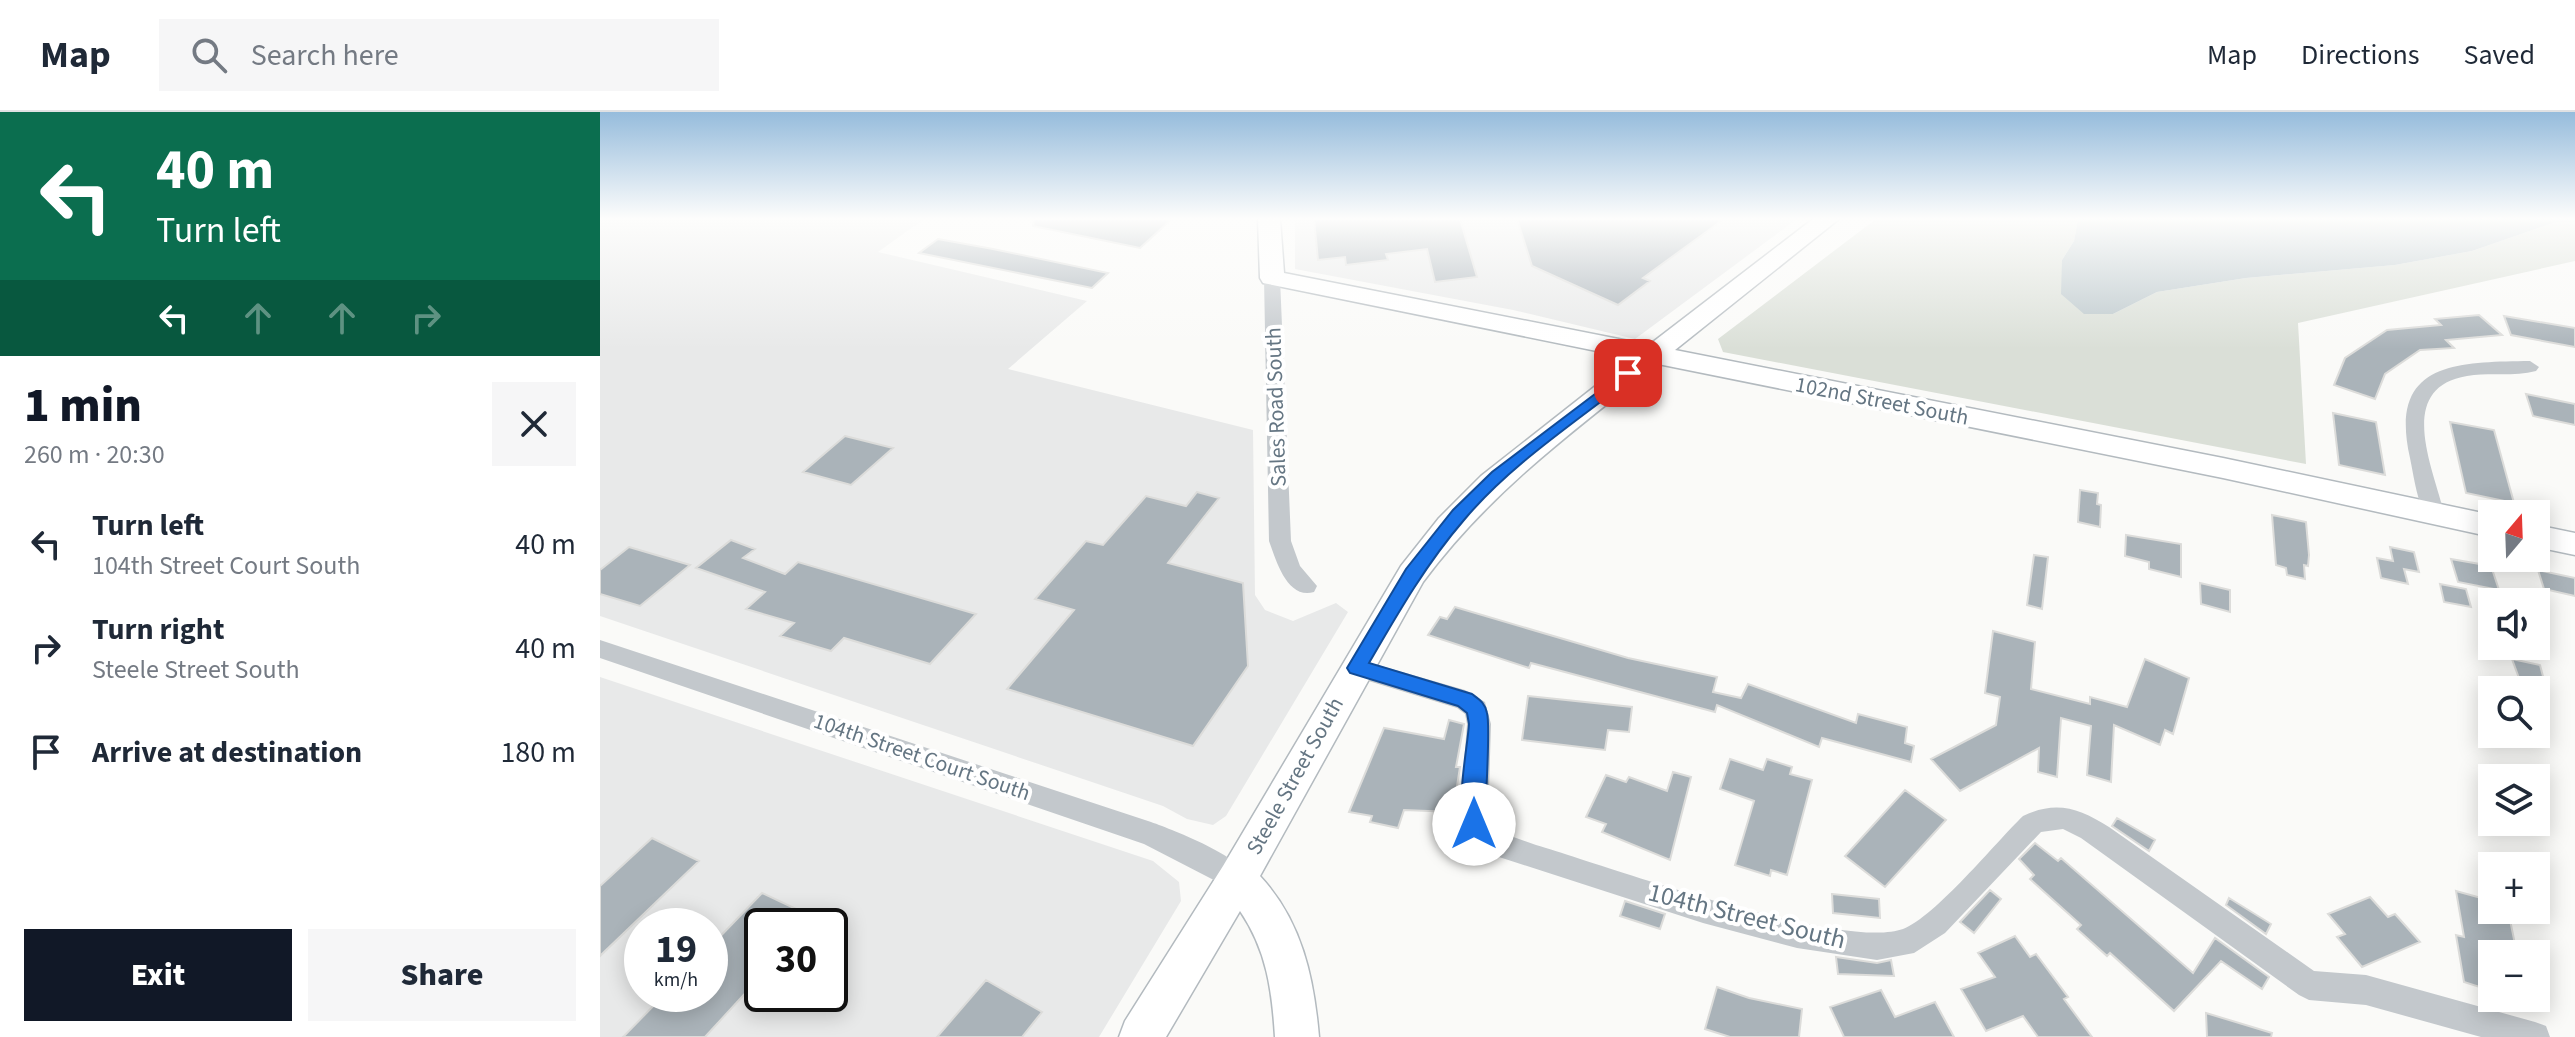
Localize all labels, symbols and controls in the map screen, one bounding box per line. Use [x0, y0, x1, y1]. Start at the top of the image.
search box [159, 19, 719, 91]
text: Map [40, 28, 111, 82]
icon: search [187, 33, 231, 77]
text: Search here [251, 34, 399, 77]
text: Map [2207, 35, 2257, 75]
text: Directions [2301, 35, 2420, 75]
text: Saved [2464, 35, 2535, 75]
text: 40 m [156, 131, 274, 210]
icon: left [24, 144, 128, 248]
text: Turn left [156, 205, 281, 256]
icon: left [152, 296, 196, 340]
icon: ahead [236, 296, 280, 340]
icon: ahead [320, 296, 364, 340]
icon: right [404, 296, 448, 340]
street label: Sales Road South [1257, 327, 1295, 487]
pin [1594, 339, 1662, 407]
icon: arrive [1606, 351, 1650, 395]
street label: 102nd Street South [1793, 369, 1971, 433]
text: 1 min [24, 372, 142, 440]
button: close [492, 382, 576, 466]
text: 260 m · 20:30 [24, 436, 165, 473]
north arrow [2478, 500, 2550, 572]
map controls [2478, 500, 2550, 1012]
text: Turn left [92, 504, 204, 547]
icon: left [24, 522, 68, 566]
text: 40 m [515, 523, 576, 566]
text: 104th Street Court South [92, 547, 360, 584]
button: sound [2478, 588, 2550, 660]
text: Turn right [92, 608, 224, 651]
icon: right [24, 626, 68, 670]
text: 40 m [515, 627, 576, 670]
text: Steele Street South [92, 651, 300, 688]
button: search [2478, 676, 2550, 748]
street label: Steele Street South [1238, 691, 1352, 861]
street label: 104th Street Court South [809, 705, 1035, 809]
icon: arrive [24, 730, 68, 774]
text: Arrive at destination [92, 731, 362, 774]
text: 180 m [500, 731, 576, 774]
button: layers [2478, 764, 2550, 836]
position arrow [1432, 782, 1516, 866]
button: + [2478, 852, 2550, 924]
street label: 104th Street South [1644, 874, 1850, 958]
speed limit sign: 30 [744, 908, 848, 1012]
text: 19 [655, 921, 697, 978]
button: Exit [24, 929, 292, 1021]
button: Share [308, 929, 576, 1021]
button: − [2478, 940, 2550, 1012]
text: km/h [654, 966, 698, 994]

